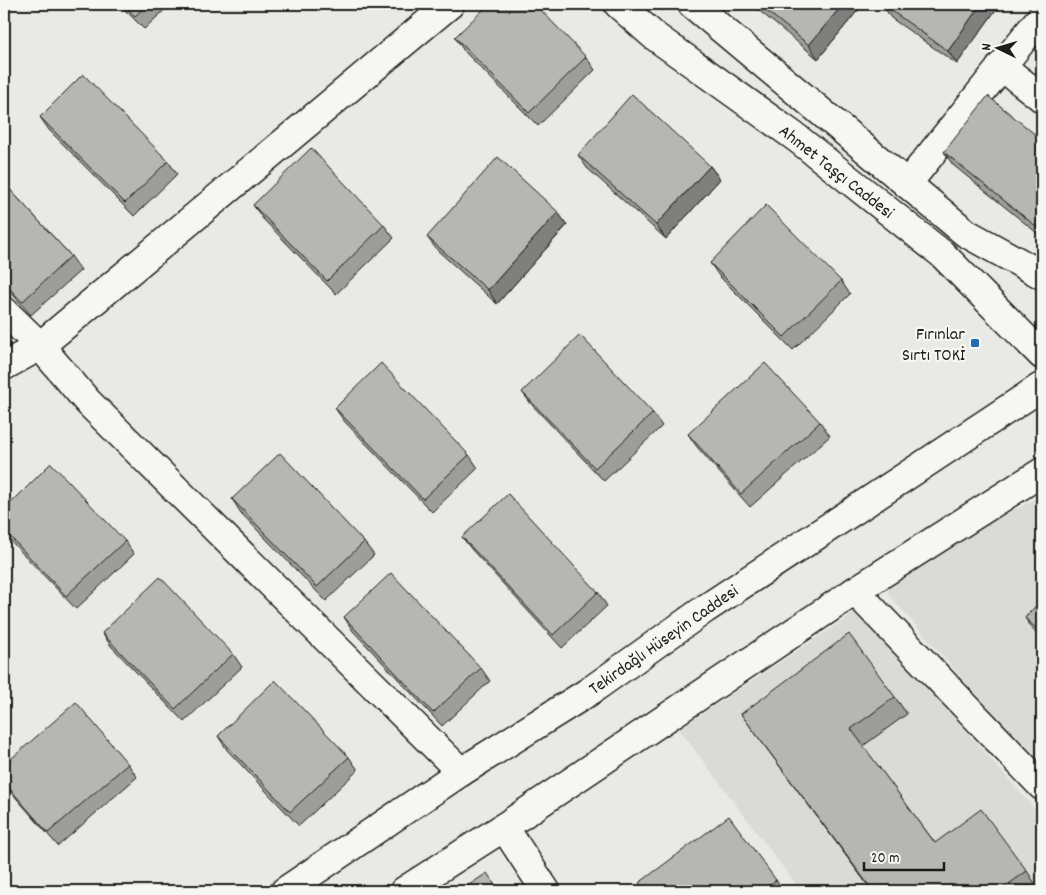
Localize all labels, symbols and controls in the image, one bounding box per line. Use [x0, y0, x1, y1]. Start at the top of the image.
north arrow [974, 22, 1024, 72]
text: N [977, 43, 997, 51]
street label: Ahmet Taşçı Caddesi [773, 120, 898, 226]
place label: Fırınlar Sırtı TOKİ [902, 323, 966, 369]
marker: Fırınlar Sırtı TOKİ [969, 337, 981, 349]
street label: Tekirdağlı Hüseyin Caddesi [585, 580, 744, 702]
scale bar [864, 840, 944, 872]
text: 20 m [871, 848, 899, 870]

